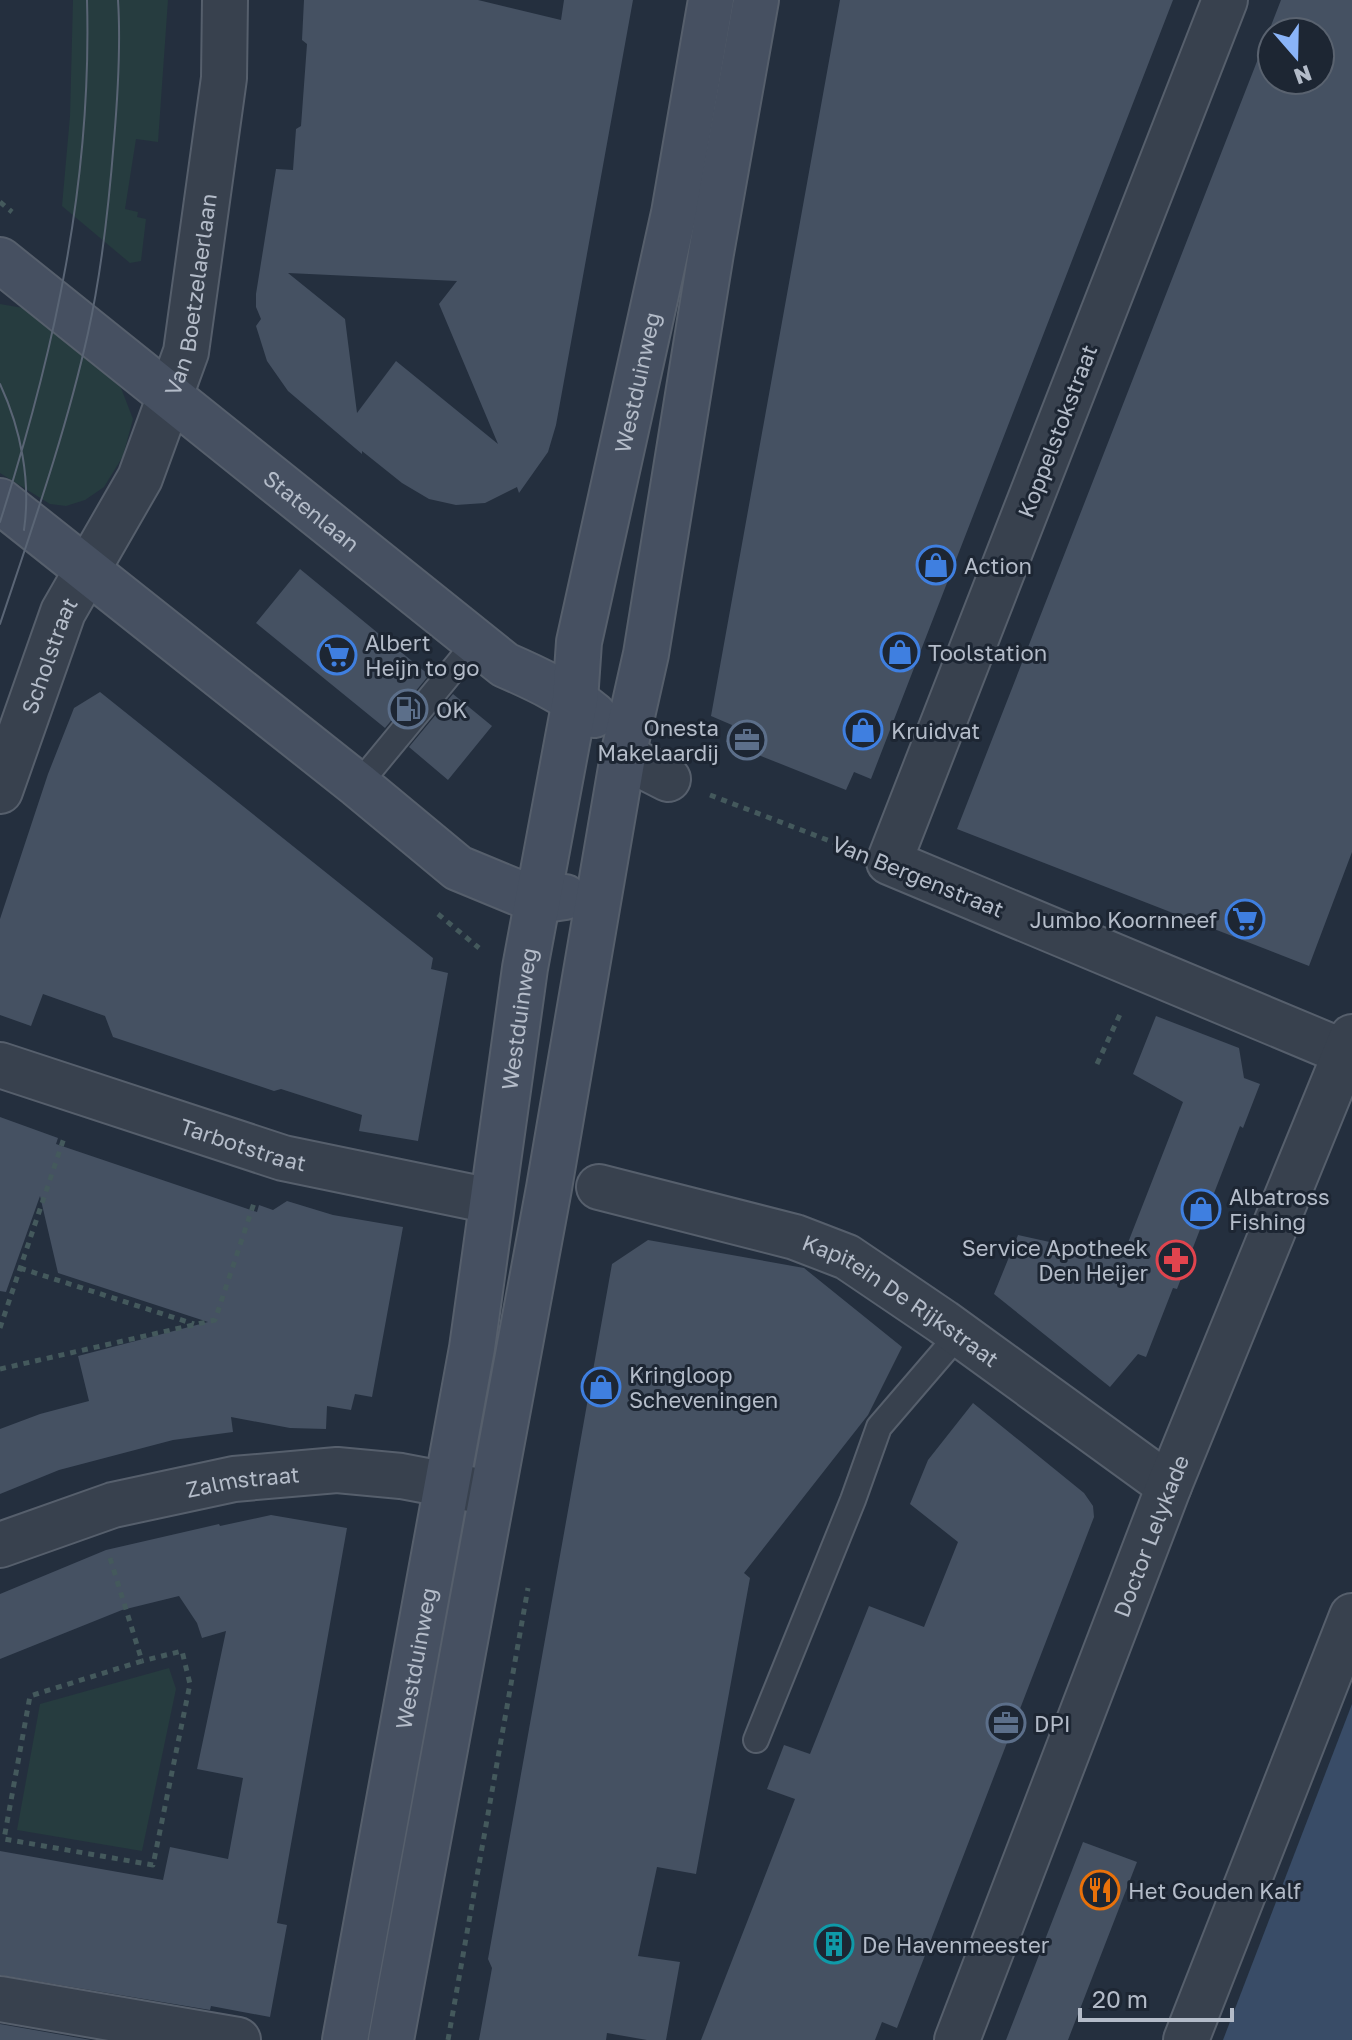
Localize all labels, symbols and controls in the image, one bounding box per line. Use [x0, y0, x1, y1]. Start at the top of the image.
north arrow [1256, 16, 1336, 96]
text: N [1291, 60, 1315, 91]
street label: Van Boetzelaerlaan [158, 192, 221, 399]
street label: Westduinweg [608, 309, 665, 455]
street label: Koppelstokstraat [1012, 341, 1102, 521]
street label: Statenlaan [259, 464, 365, 557]
shop icon: Action [915, 544, 957, 586]
place label: Action [964, 552, 1032, 579]
street label: Scholstraat [15, 592, 82, 717]
place label: Albert Heijn to go [365, 629, 480, 681]
shop icon: Toolstation [879, 631, 921, 673]
supermarket icon: Albert Heijn to go [316, 634, 358, 676]
place label: Toolstation [928, 639, 1047, 666]
fuel station icon: OK [387, 688, 429, 730]
place label: OK [436, 696, 467, 723]
shop icon: Kruidvat [842, 709, 884, 751]
place label: Onesta Makelaardij [597, 714, 719, 766]
place label: Kruidvat [891, 717, 980, 744]
office icon: Onesta Makelaardij [726, 719, 768, 761]
street label: Van Bergenstraat [828, 829, 1008, 923]
supermarket icon: Jumbo Koornneef [1224, 898, 1266, 940]
place label: Jumbo Koornneef [1030, 906, 1217, 933]
street label: Westduinweg [495, 945, 542, 1092]
street label: Tarbotstraat [177, 1112, 309, 1176]
place label: Albatross Fishing [1229, 1183, 1330, 1235]
shop icon: Albatross Fishing [1180, 1188, 1222, 1230]
street label: Kapitein De Rijkstraat [799, 1228, 1005, 1372]
place label: Service Apotheek Den Heijer [962, 1234, 1148, 1286]
pharmacy icon: Service Apotheek Den Heijer [1155, 1239, 1197, 1281]
place label: Kringloop Scheveningen [629, 1361, 778, 1413]
shop icon: Kringloop Scheveningen [580, 1366, 622, 1408]
street label: Doctor Lelykade [1107, 1451, 1194, 1621]
street label: Zalmstraat [183, 1460, 301, 1502]
street label: Westduinweg [389, 1585, 441, 1731]
office icon: DPI [985, 1702, 1027, 1744]
place label: DPI [1034, 1710, 1071, 1737]
restaurant icon: Het Gouden Kalf [1079, 1869, 1121, 1911]
place label: Het Gouden Kalf [1128, 1877, 1301, 1904]
building icon: De Havenmeester [813, 1923, 855, 1965]
place label: De Havenmeester [862, 1931, 1050, 1958]
scale bar [1080, 1972, 1232, 2022]
text: 20 m [1092, 1984, 1148, 2013]

